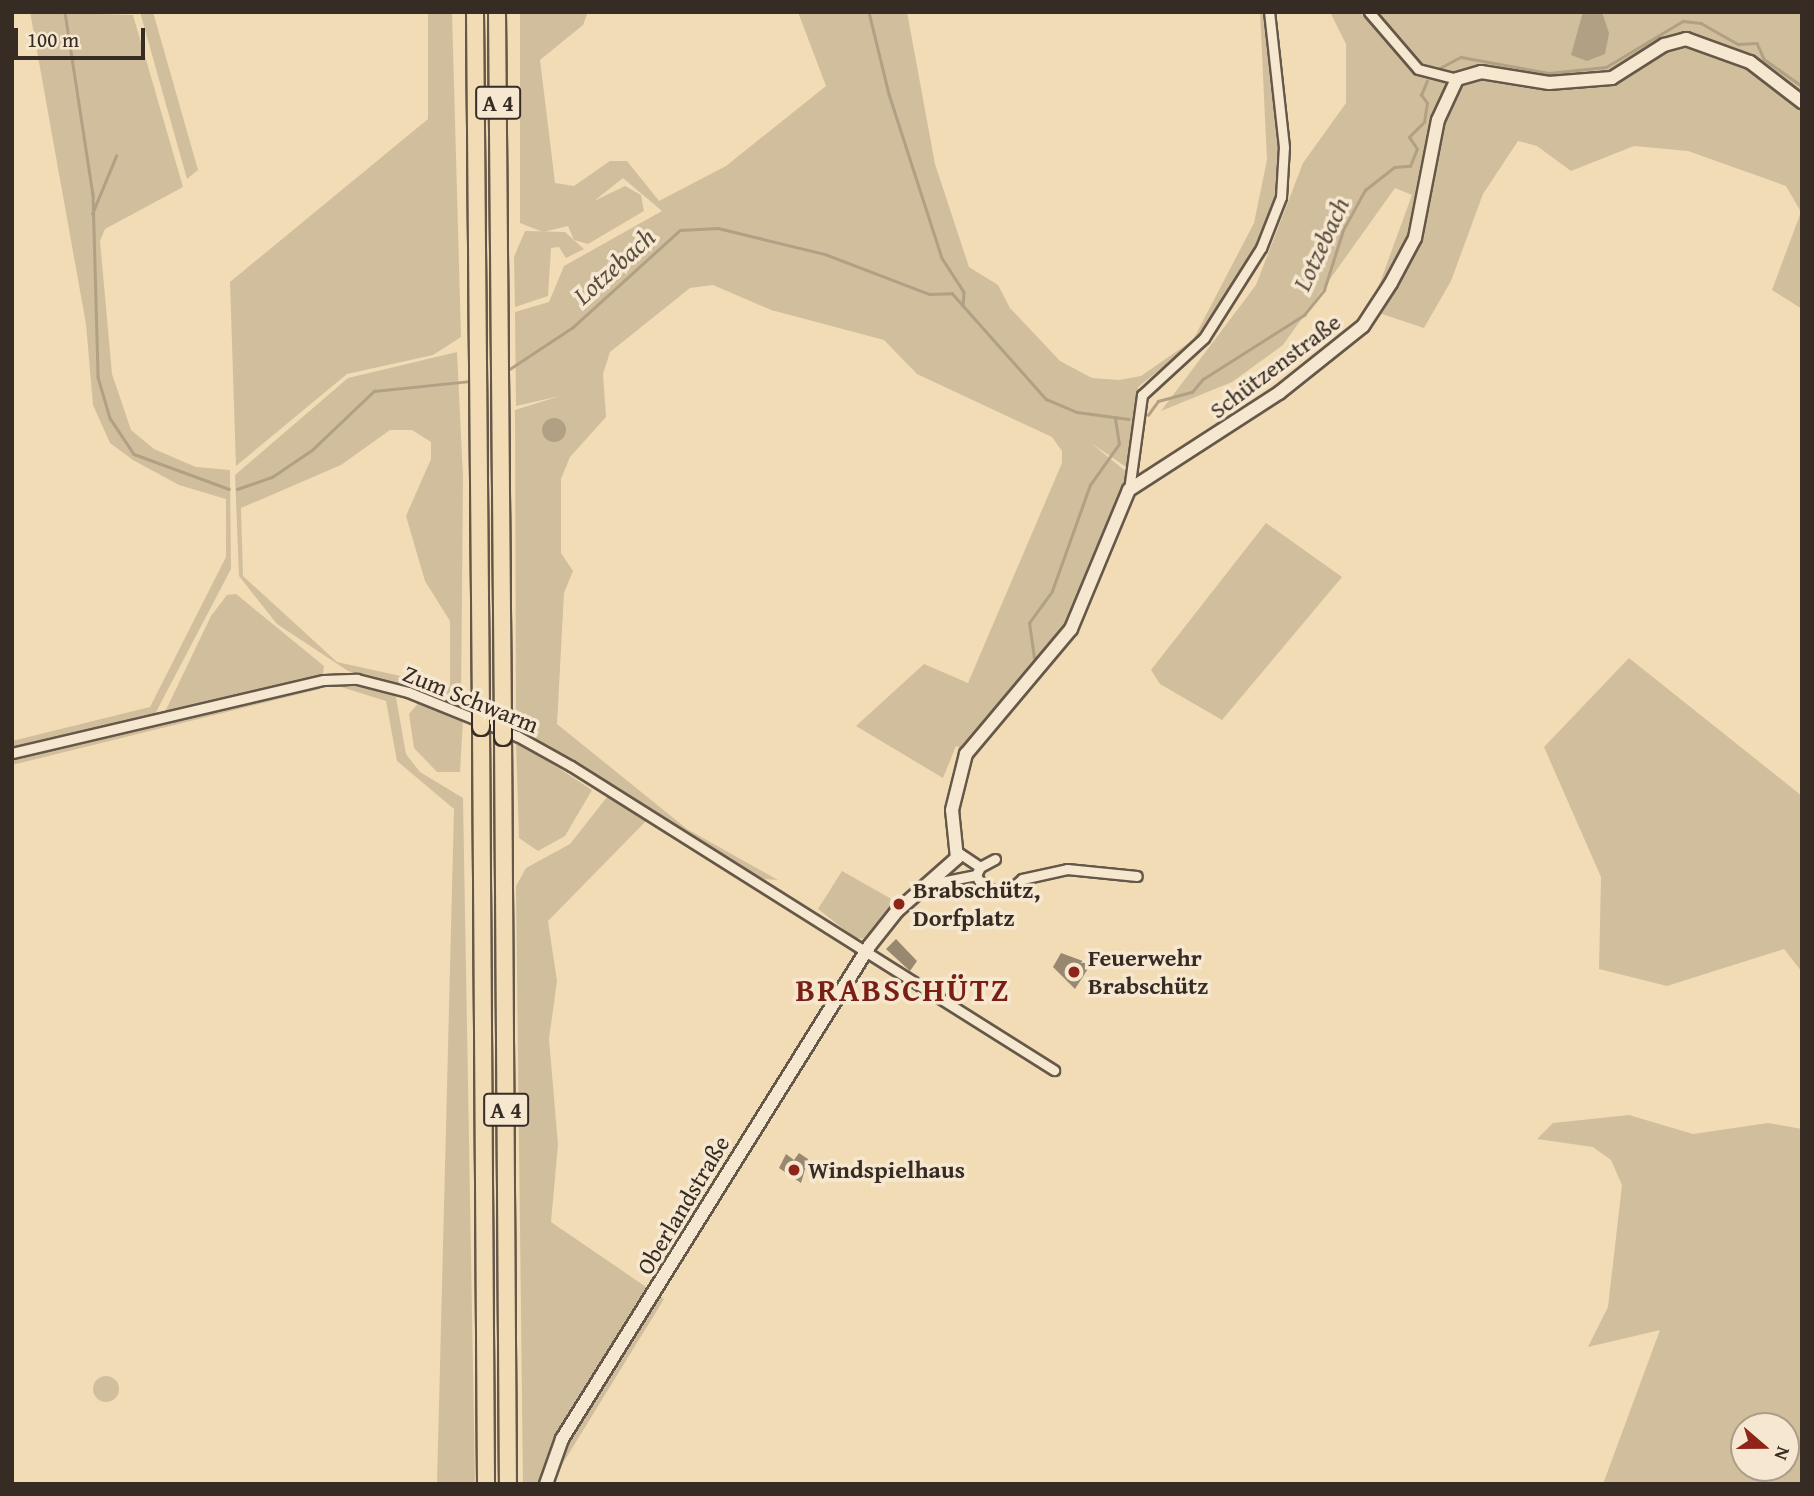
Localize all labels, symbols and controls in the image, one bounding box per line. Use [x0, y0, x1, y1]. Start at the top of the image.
scale bar [18, 14, 149, 58]
text: 100 m [27, 24, 79, 55]
road number: A 4 [474, 83, 522, 122]
water label: Lotzebach [1286, 192, 1356, 296]
water label: Lotzebach [567, 221, 661, 311]
street label: Schützenstraße [1204, 307, 1346, 425]
street label: Zum Schwarm [399, 659, 543, 739]
place label: Brabschütz, Dorfplatz [913, 876, 1040, 932]
marker: Brabschütz, Dorfplatz [891, 896, 907, 912]
place label: Feuerwehr Brabschütz [1088, 944, 1209, 1000]
marker: Feuerwehr Brabschütz [1066, 964, 1082, 980]
district label: BRABSCHÜTZ [797, 971, 1009, 1009]
road number: A 4 [482, 1091, 530, 1130]
street label: Oberlandstraße [630, 1130, 736, 1280]
place label: Windspielhaus [808, 1156, 965, 1184]
marker: Windspielhaus [786, 1162, 802, 1178]
north arrow [1730, 1412, 1800, 1482]
text: N [1768, 1443, 1798, 1464]

